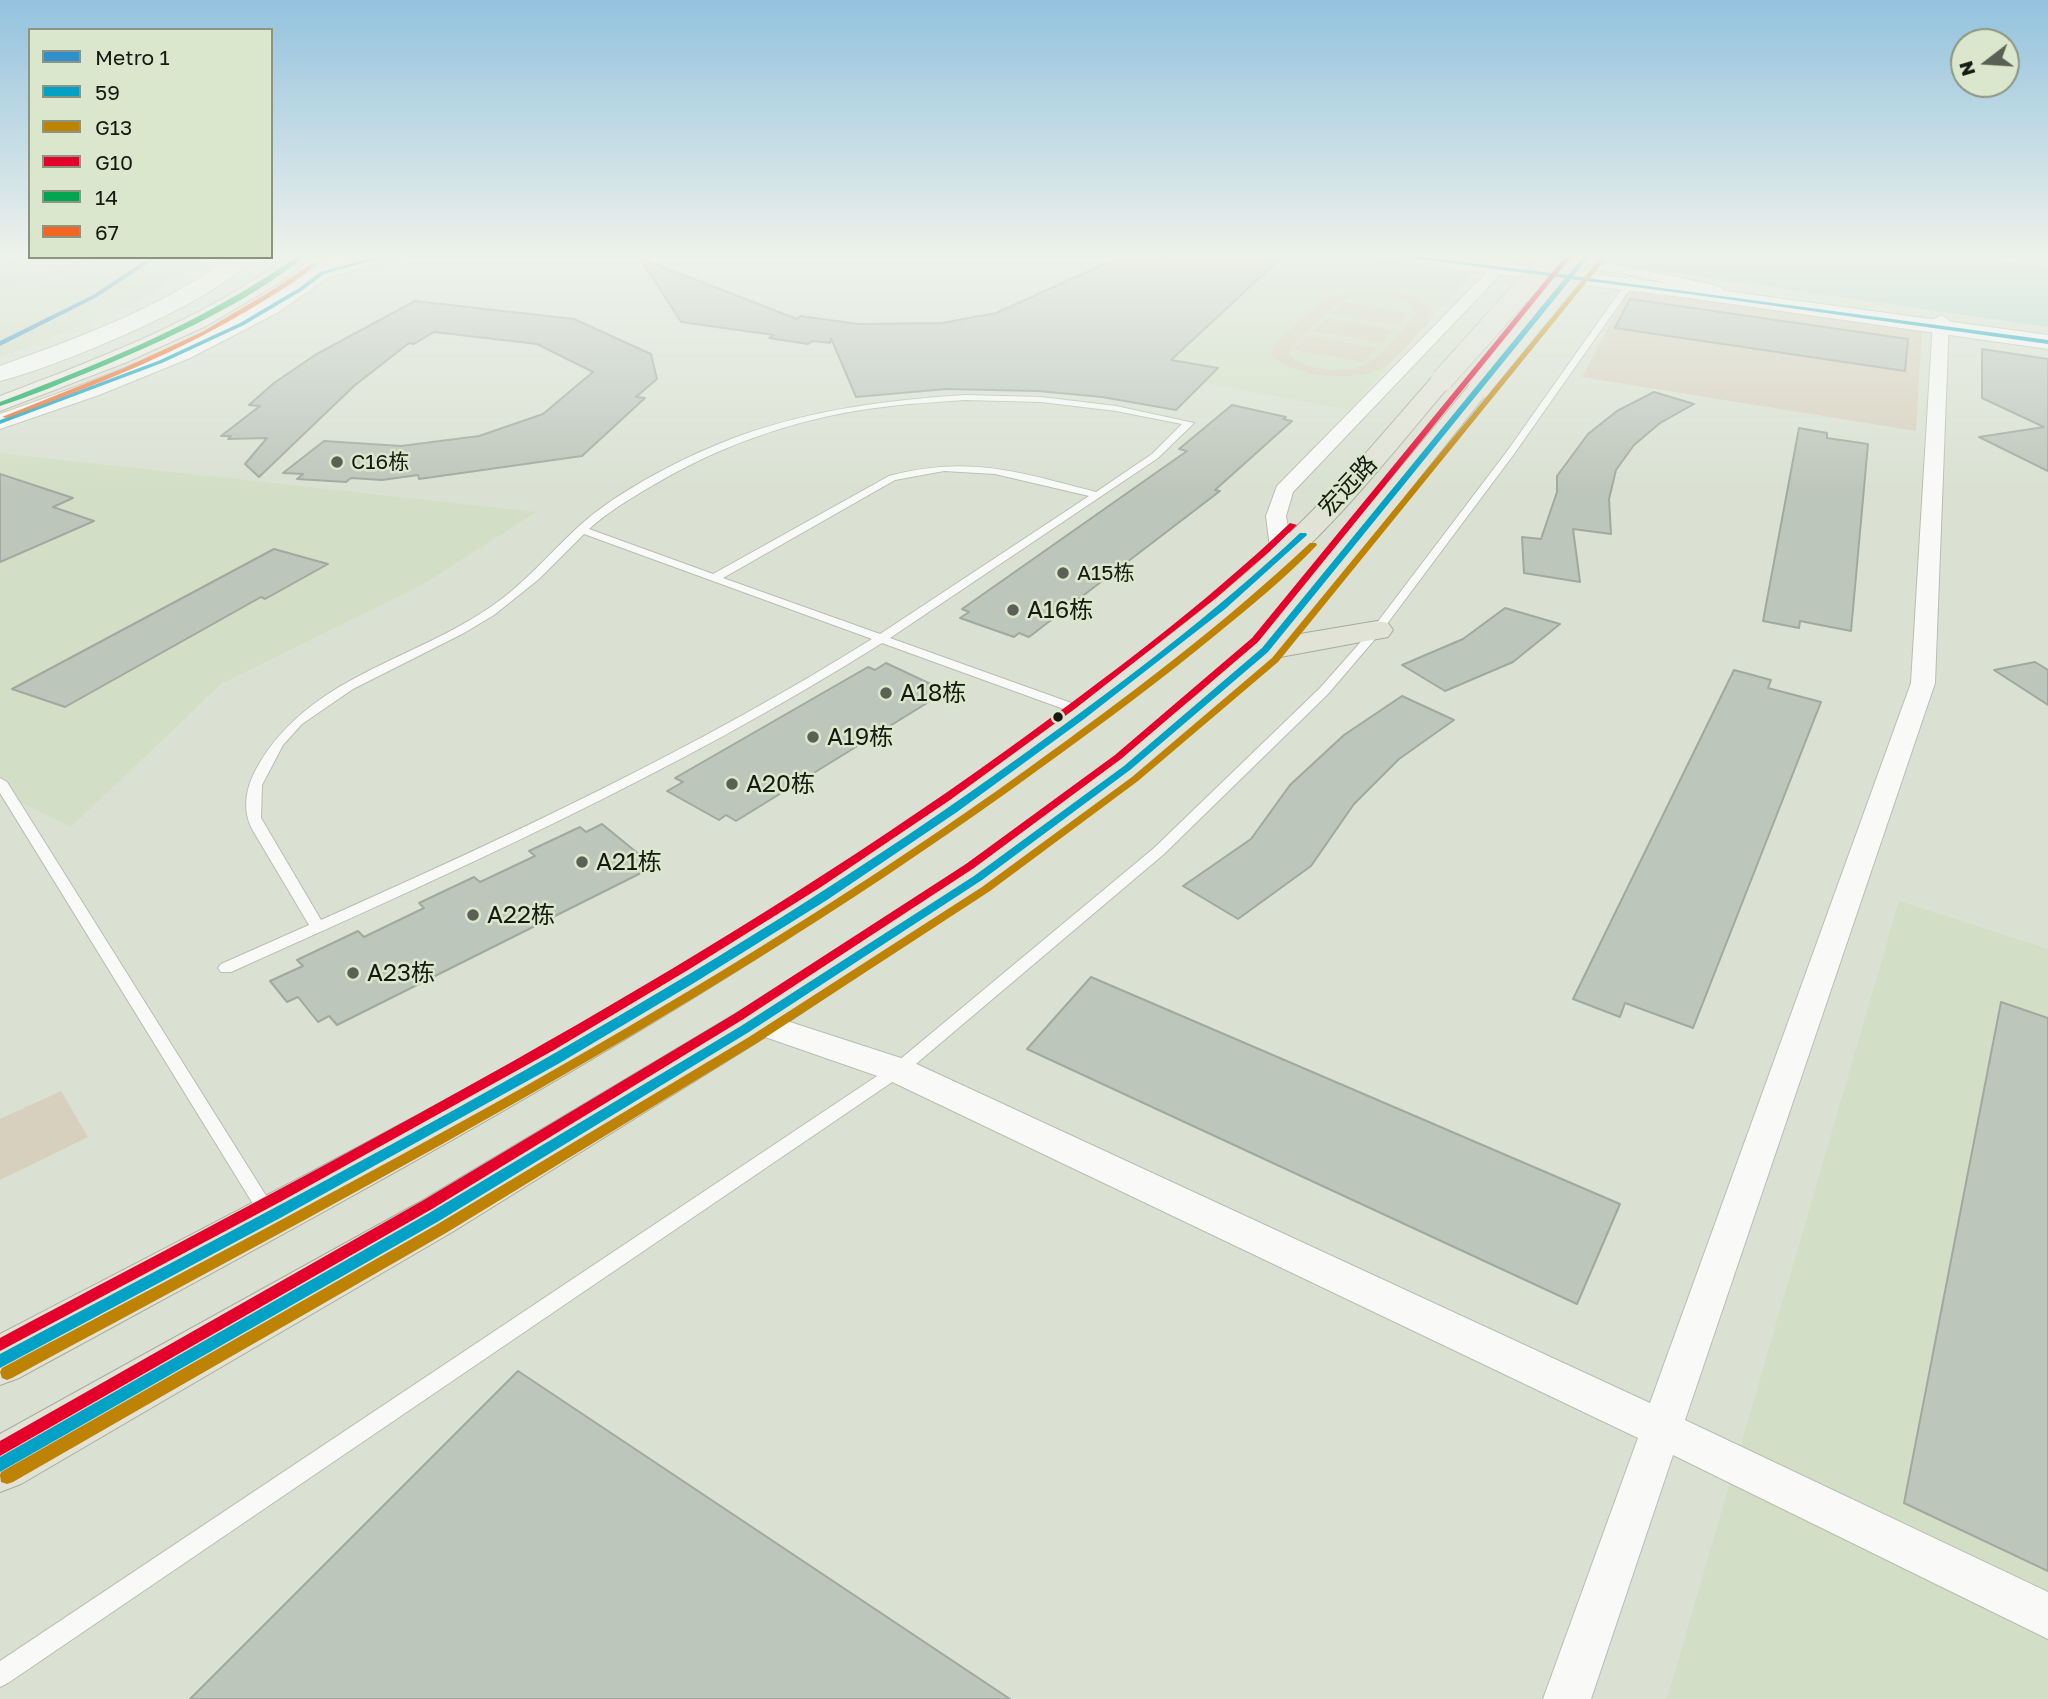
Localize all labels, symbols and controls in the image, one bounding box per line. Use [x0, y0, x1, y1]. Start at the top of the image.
legend [28, 28, 273, 259]
north arrow [1950, 28, 2020, 98]
text: Metro 1 [95, 44, 170, 70]
text: N [1953, 58, 1979, 79]
text: 59 [95, 79, 120, 105]
text: G13 [95, 114, 132, 140]
text: G10 [95, 149, 133, 175]
text: 14 [95, 184, 118, 210]
text: 67 [95, 219, 119, 245]
place label: C16栋 [351, 449, 409, 475]
street label: 宏远路 [1313, 450, 1383, 522]
marker: C16栋 [329, 454, 345, 470]
place label: A15栋 [1077, 560, 1134, 586]
marker: A15栋 [1055, 565, 1071, 581]
place label: A16栋 [1027, 596, 1093, 624]
marker: A16栋 [1005, 602, 1021, 618]
place label: A18栋 [900, 679, 966, 707]
marker: A18栋 [878, 685, 894, 701]
unlabelled marker [1051, 710, 1065, 724]
place label: A19栋 [827, 723, 893, 751]
marker: A19栋 [805, 729, 821, 745]
place label: A20栋 [746, 770, 815, 798]
marker: A20栋 [724, 776, 740, 792]
place label: A21栋 [596, 848, 662, 876]
marker: A21栋 [574, 854, 590, 870]
place label: A22栋 [487, 901, 555, 929]
marker: A22栋 [465, 907, 481, 923]
place label: A23栋 [367, 959, 435, 987]
marker: A23栋 [345, 965, 361, 981]

